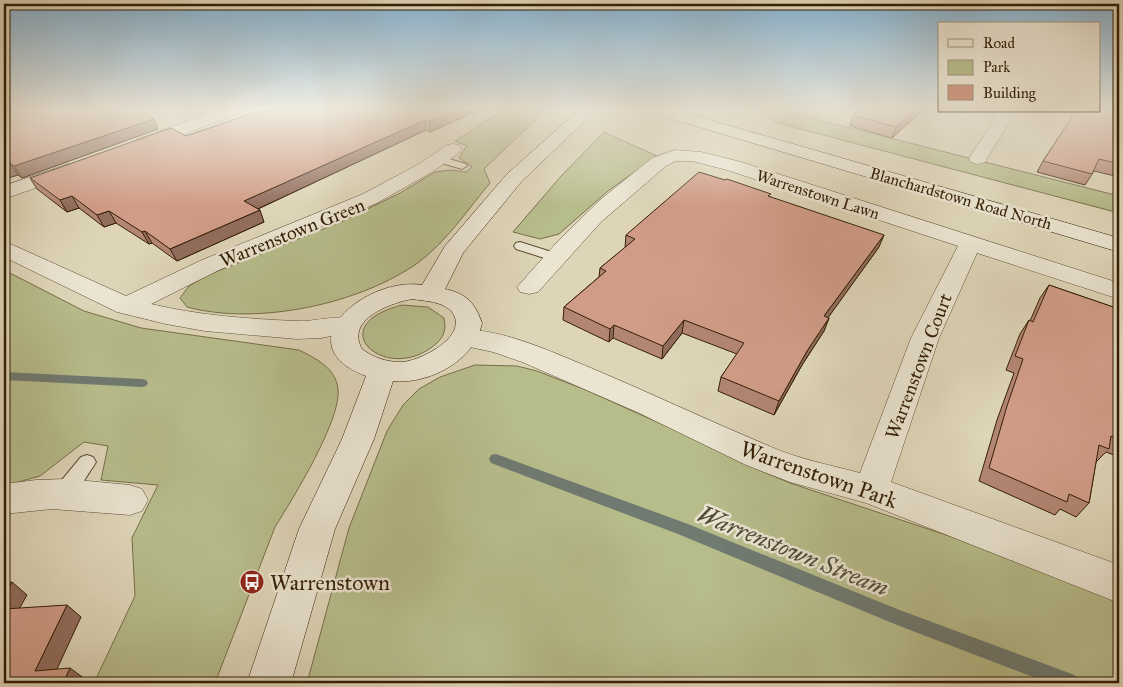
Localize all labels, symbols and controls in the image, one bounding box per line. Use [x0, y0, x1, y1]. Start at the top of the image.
legend [938, 22, 1100, 112]
text: Road [983, 34, 1015, 52]
text: Park [983, 58, 1010, 76]
text: Building [983, 84, 1037, 102]
street label: Blanchardstown Road North [868, 163, 1054, 234]
street label: Warrenstown Lawn [754, 166, 882, 223]
street label: Warrenstown Green [216, 193, 368, 272]
street label: Warrenstown Court [880, 290, 957, 442]
street label: Warrenstown Park [737, 435, 902, 514]
water label: Warrenstown Stream [693, 499, 893, 603]
bus stop icon: Warrenstown [239, 569, 265, 595]
place label: Warrenstown [270, 569, 390, 596]

